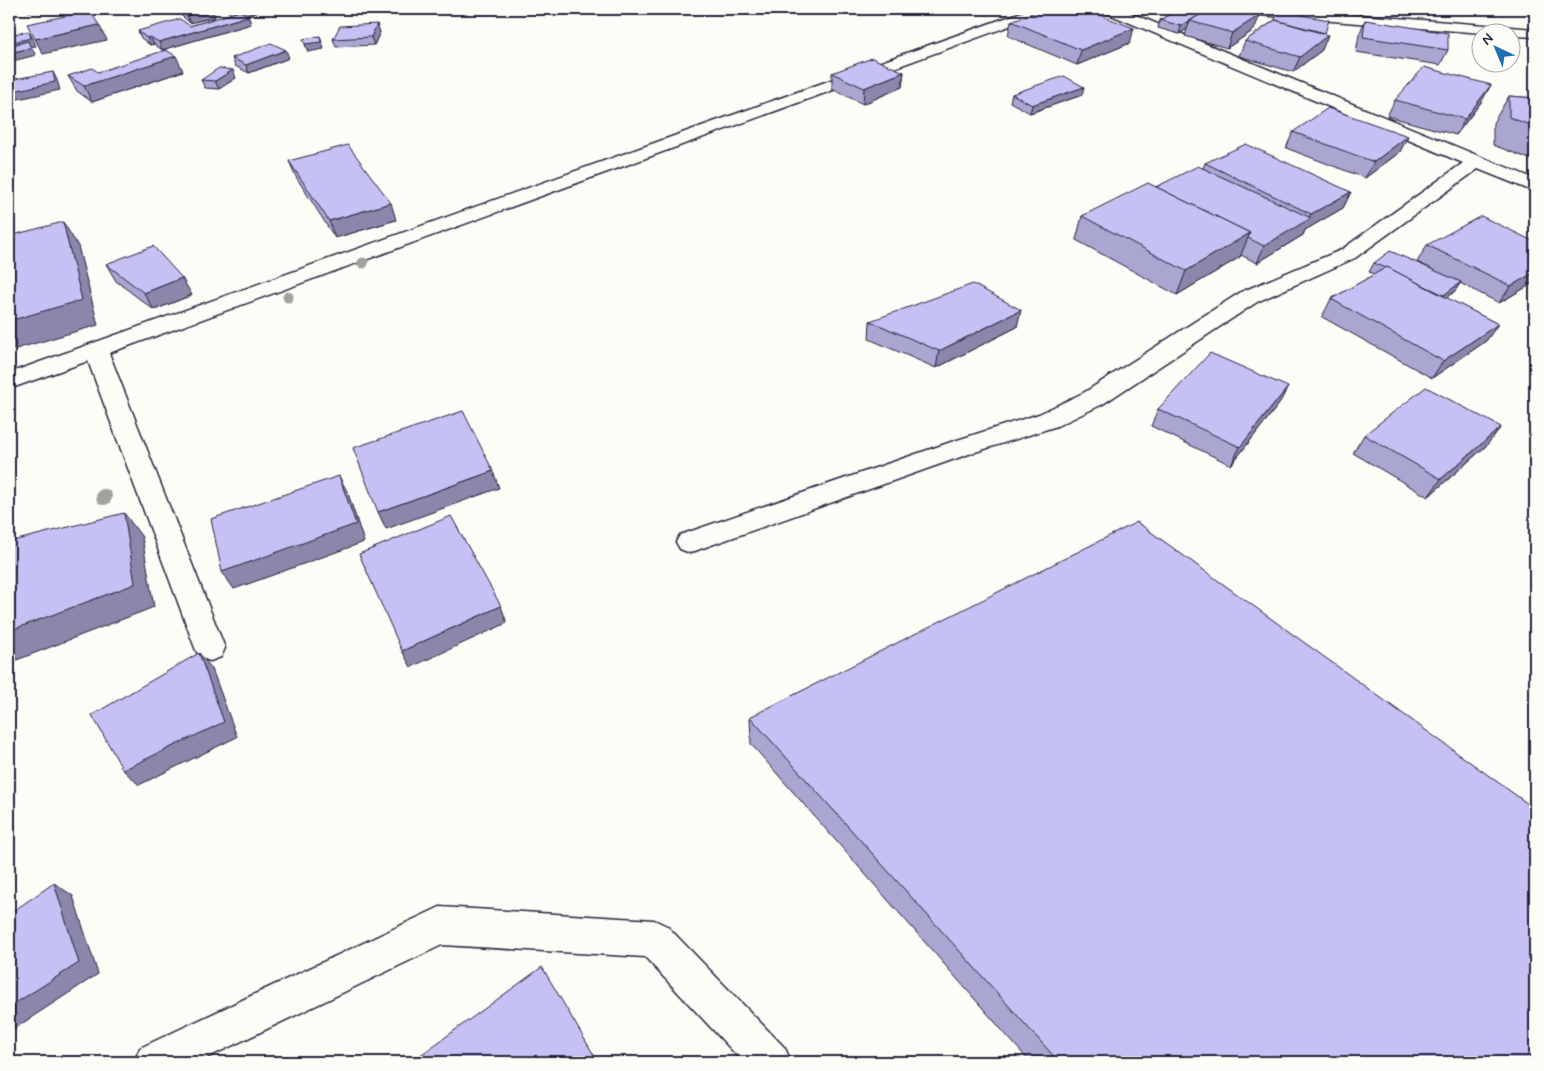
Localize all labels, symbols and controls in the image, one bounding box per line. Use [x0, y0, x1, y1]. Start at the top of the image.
north arrow [1472, 22, 1522, 72]
text: N [1478, 30, 1497, 49]

